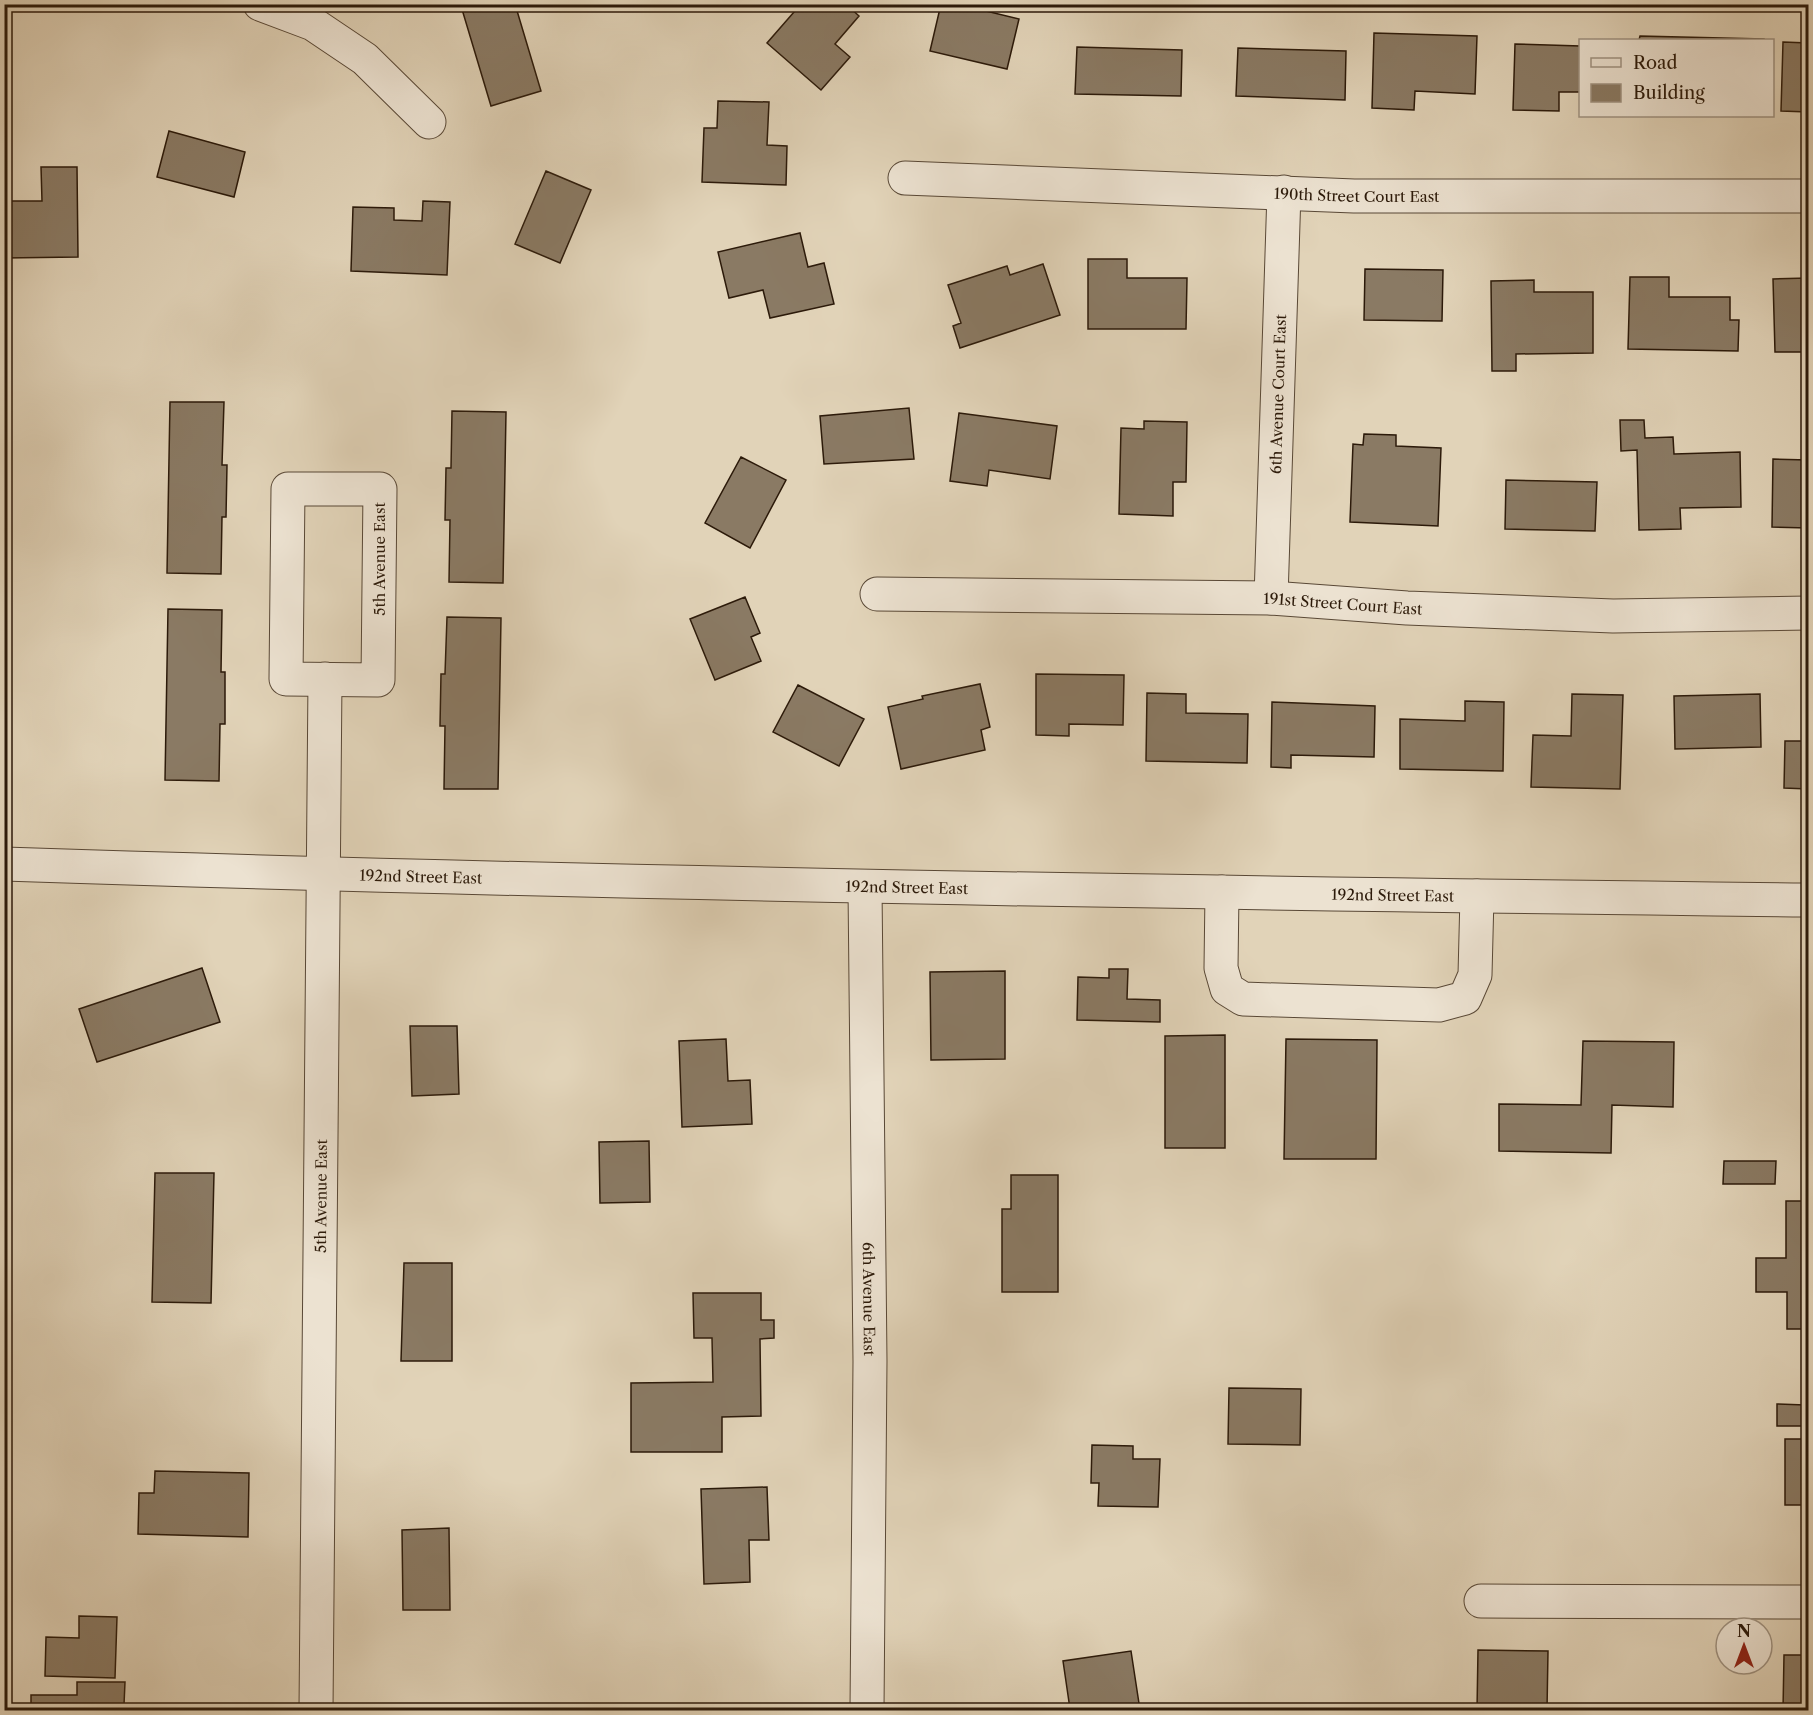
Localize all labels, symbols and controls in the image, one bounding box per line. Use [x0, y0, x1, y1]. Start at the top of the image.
legend [1579, 39, 1774, 117]
text: Road [1633, 52, 1678, 74]
text: Building [1633, 82, 1705, 104]
street label: 190th Street Court East [1274, 183, 1440, 206]
street label: 6th Avenue Court East [1265, 313, 1290, 474]
street label: 5th Avenue East [370, 502, 389, 616]
street label: 191st Street Court East [1263, 588, 1423, 618]
street label: 192nd Street East [359, 865, 483, 887]
street label: 192nd Street East [845, 876, 969, 898]
street label: 192nd Street East [1331, 884, 1455, 905]
street label: 5th Avenue East [310, 1138, 330, 1253]
street label: 6th Avenue East [859, 1242, 879, 1357]
north arrow [1714, 1616, 1774, 1676]
text: N [1737, 1621, 1751, 1641]

